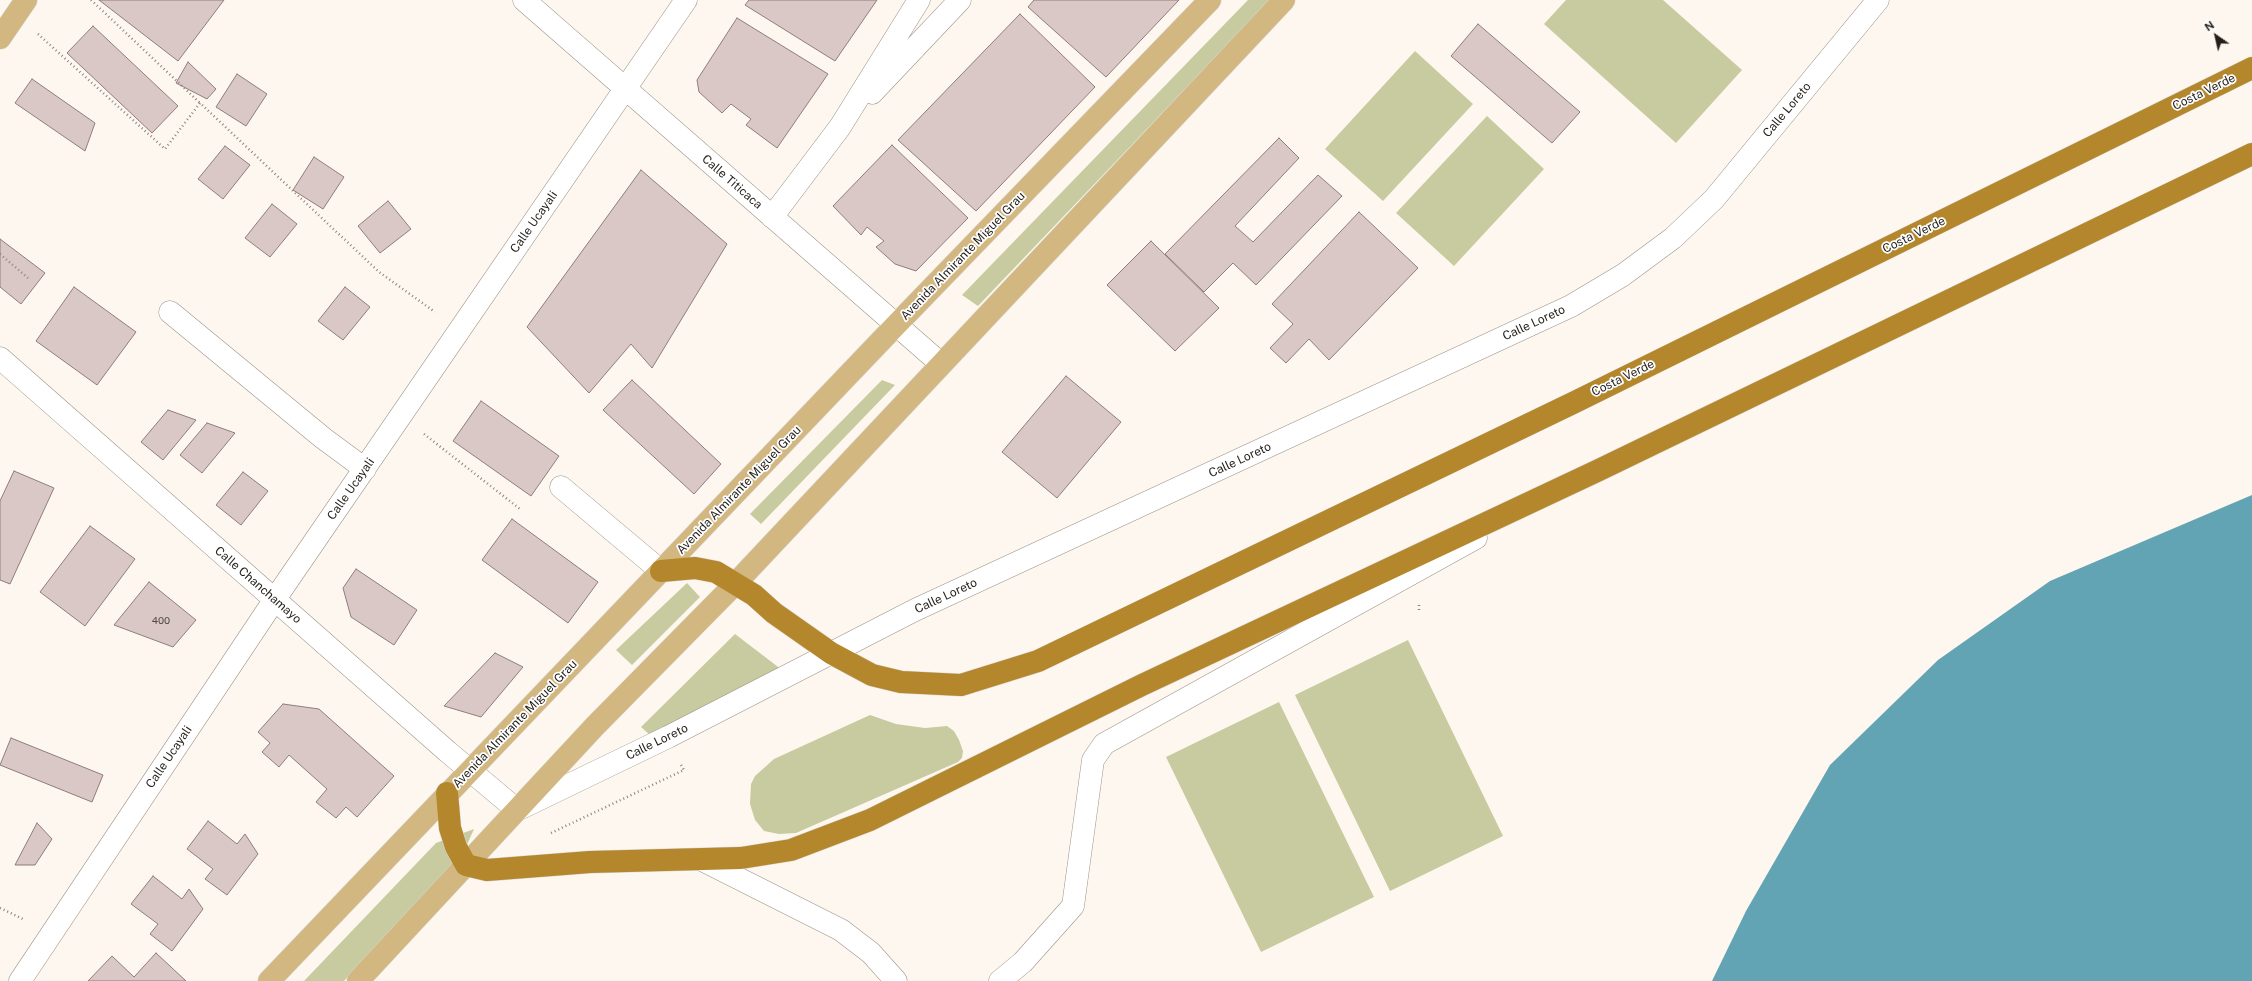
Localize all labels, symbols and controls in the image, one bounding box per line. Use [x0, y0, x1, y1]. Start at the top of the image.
north arrow [2196, 16, 2236, 56]
text: N [2202, 19, 2216, 33]
street label: Costa Verde [2170, 71, 2238, 113]
street label: Calle Loreto [1760, 80, 1814, 140]
street label: Calle Titicaca [699, 152, 765, 212]
street label: Calle Ucayali [507, 188, 561, 256]
street label: Avenida Almirante Miguel Grau [898, 189, 1028, 323]
street label: Costa Verde [1880, 214, 1948, 256]
street label: Calle Loreto [1501, 302, 1567, 344]
street label: Costa Verde [1589, 357, 1657, 399]
street label: Avenida Almirante Miguel Grau [674, 423, 804, 557]
street label: Calle Loreto [1207, 439, 1273, 481]
street label: Calle Ucayali [324, 455, 378, 523]
street label: Calle Chanchamayo [212, 544, 304, 626]
street label: Calle Loreto [913, 575, 979, 617]
house number: 400 [152, 615, 170, 627]
street label: Avenida Almirante Miguel Grau [450, 657, 580, 791]
street label: Calle Loreto [624, 721, 690, 763]
street label: Calle Ucayali [143, 723, 195, 791]

